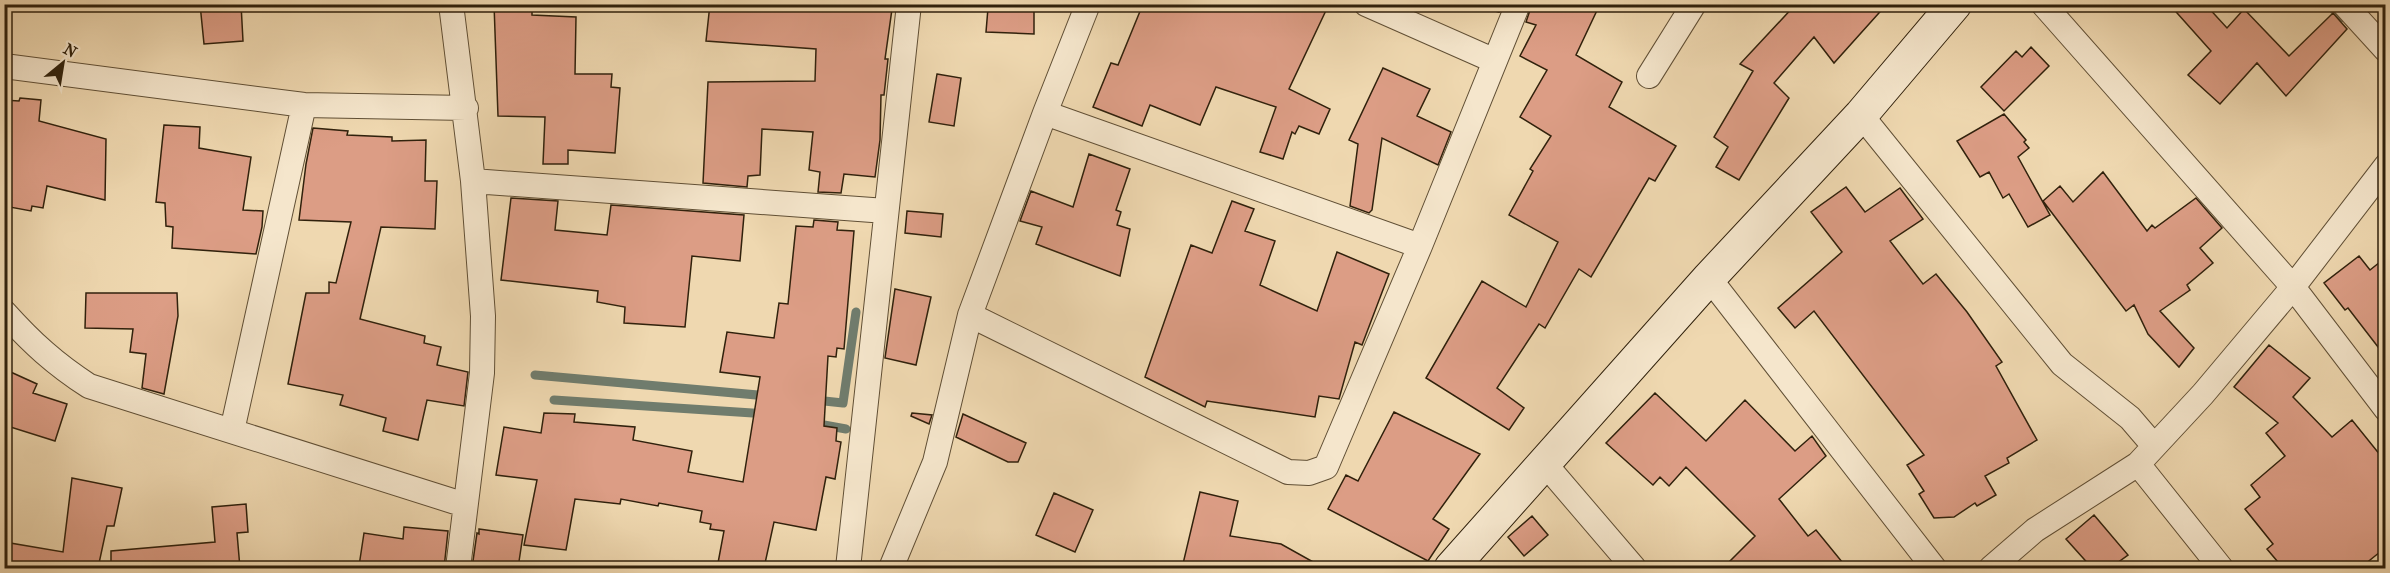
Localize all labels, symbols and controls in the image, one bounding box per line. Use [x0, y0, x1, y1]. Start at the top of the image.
north arrow [33, 33, 93, 93]
text: N [60, 39, 81, 62]

